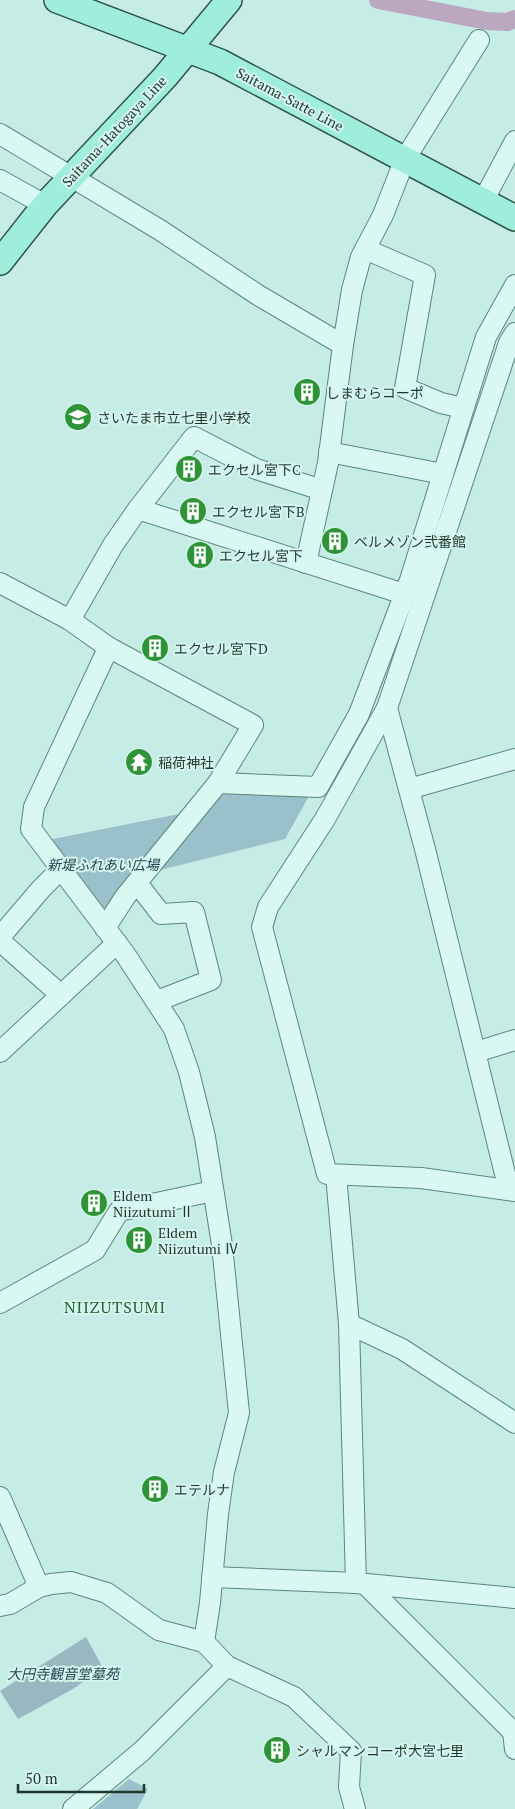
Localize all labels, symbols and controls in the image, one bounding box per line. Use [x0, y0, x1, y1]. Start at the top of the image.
street label: Saitama-Satte Line [233, 63, 347, 135]
street label: Saitama-Hatogaya Line [57, 71, 171, 191]
building icon: しまむらコーポ [292, 377, 322, 407]
place label: しまむらコーポ [326, 383, 424, 402]
school or university icon: さいたま市立七里小学校 [63, 402, 93, 432]
place label: さいたま市立七里小学校 [97, 408, 251, 427]
building icon: エクセル宮下C [174, 454, 204, 484]
place label: エクセル宮下C [208, 460, 301, 479]
building icon: エクセル宮下B [178, 496, 208, 526]
place label: エクセル宮下B [212, 502, 305, 521]
building icon: ベルメゾン弐番館 [320, 526, 350, 556]
place label: ベルメゾン弐番館 [354, 532, 466, 551]
building icon: エクセル宮下 [185, 540, 215, 570]
place label: エクセル宮下 [219, 546, 303, 565]
building icon: エクセル宮下D [140, 633, 170, 663]
place label: エクセル宮下D [174, 639, 268, 658]
temple icon: 稲荷神社 [124, 747, 154, 777]
place label: 稲荷神社 [158, 753, 214, 772]
park label: 新堤ふれあい広場 [47, 855, 161, 874]
place label: Eldem Niizutumi Ⅱ [113, 1186, 193, 1221]
building icon: Eldem Niizutumi Ⅱ [79, 1188, 109, 1218]
place label: Eldem Niizutumi Ⅳ [158, 1223, 238, 1258]
building icon: Eldem Niizutumi Ⅳ [124, 1225, 154, 1255]
district label: NIIZUTSUMI [64, 1296, 166, 1318]
building icon: エテルナ [140, 1474, 170, 1504]
place label: エテルナ [174, 1480, 230, 1499]
park label: 大円寺観音堂墓苑 [7, 1664, 121, 1683]
building icon: シャルマンコーポ大宮七里 [262, 1735, 292, 1765]
place label: シャルマンコーポ大宮七里 [296, 1741, 464, 1760]
scale bar [18, 1762, 144, 1794]
text: 50 m [25, 1768, 58, 1788]

